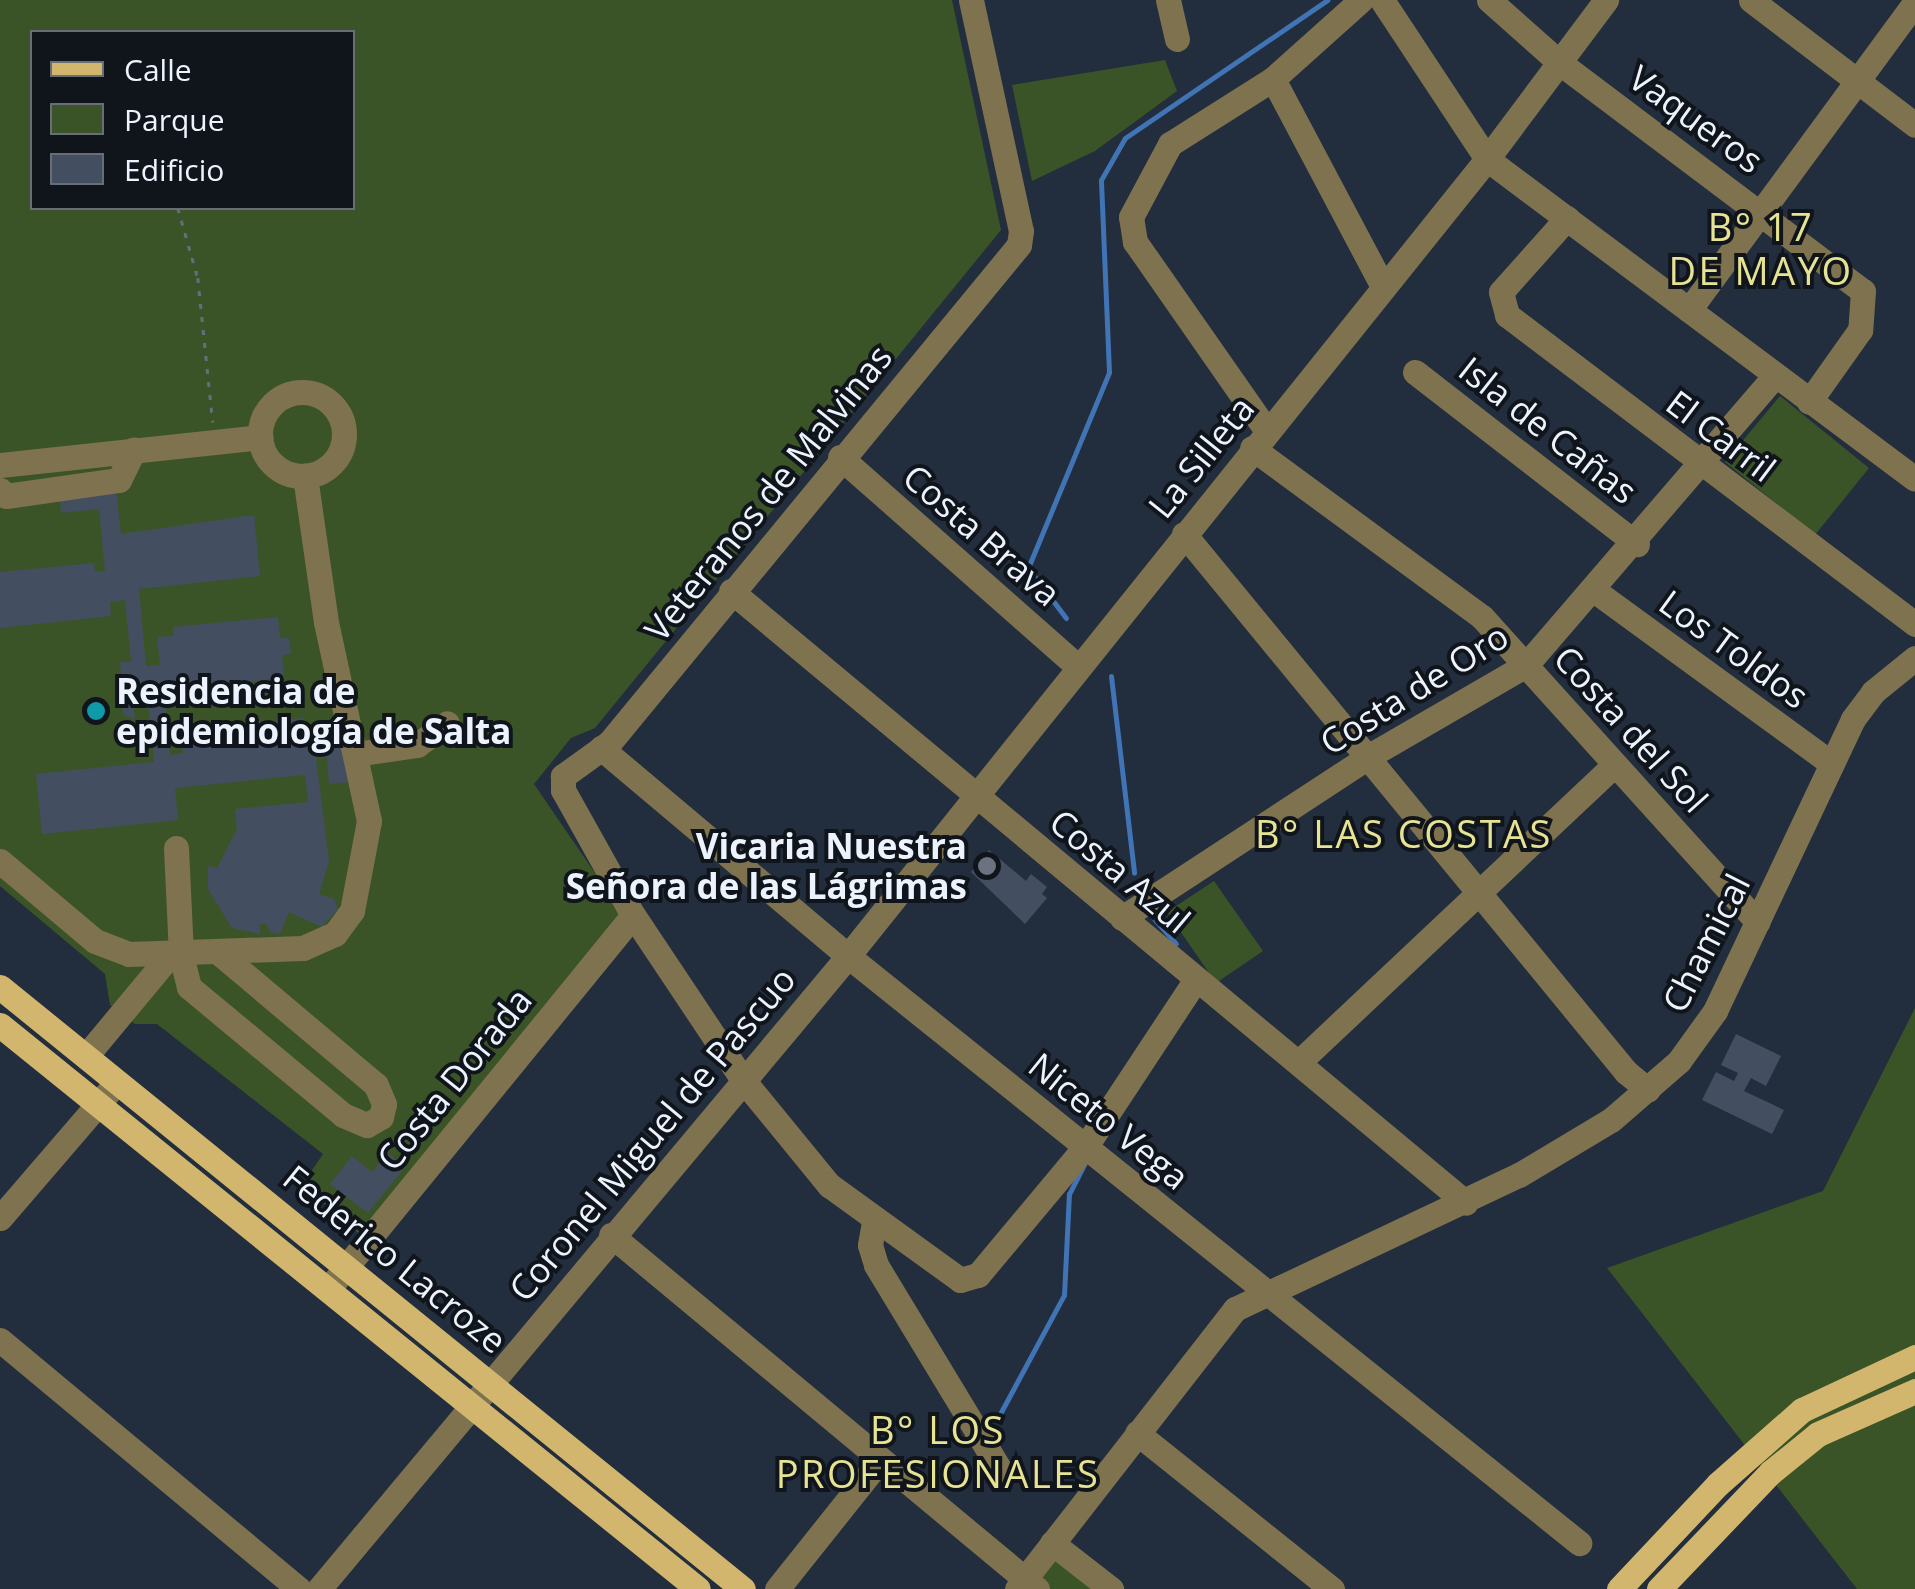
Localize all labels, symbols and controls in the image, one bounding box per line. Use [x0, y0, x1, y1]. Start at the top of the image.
legend [30, 30, 355, 210]
text: Calle [124, 49, 192, 90]
street label: Vaqueros [1621, 56, 1771, 182]
text: Parque [124, 99, 225, 140]
text: Edificio [124, 149, 224, 190]
district label: B° 17 DE MAYO [1668, 204, 1854, 294]
street label: Veteranos de Malvinas [636, 337, 900, 649]
street label: Isla de Cañas [1451, 348, 1645, 512]
street label: El Carril [1658, 382, 1784, 490]
street label: La Silleta [1139, 388, 1263, 526]
street label: Costa Brava [895, 455, 1069, 615]
street label: Los Toldos [1652, 581, 1816, 717]
street label: Costa de Oro [1312, 615, 1516, 763]
street label: Costa del Sol [1546, 637, 1716, 821]
place label: Residencia de epidemiología de Salta [116, 670, 511, 752]
marker: Residencia de epidemiología de Salta [85, 700, 107, 722]
street label: Costa Azul [1042, 800, 1198, 942]
district label: B° LAS COSTAS [1255, 811, 1553, 857]
place label: Vicaria Nuestra Señora de las Lágrimas [566, 825, 967, 907]
marker: Vicaria Nuestra Señora de las Lágrimas [976, 855, 998, 877]
street label: Chamical [1653, 867, 1759, 1019]
street label: Coronel Miguel de Pascuo [500, 959, 804, 1309]
street label: Costa Dorada [368, 980, 540, 1178]
street label: Niceto Vega [1021, 1044, 1197, 1198]
street label: Federico Lacroze [275, 1156, 515, 1362]
district label: B° LOS PROFESIONALES [776, 1407, 1100, 1496]

